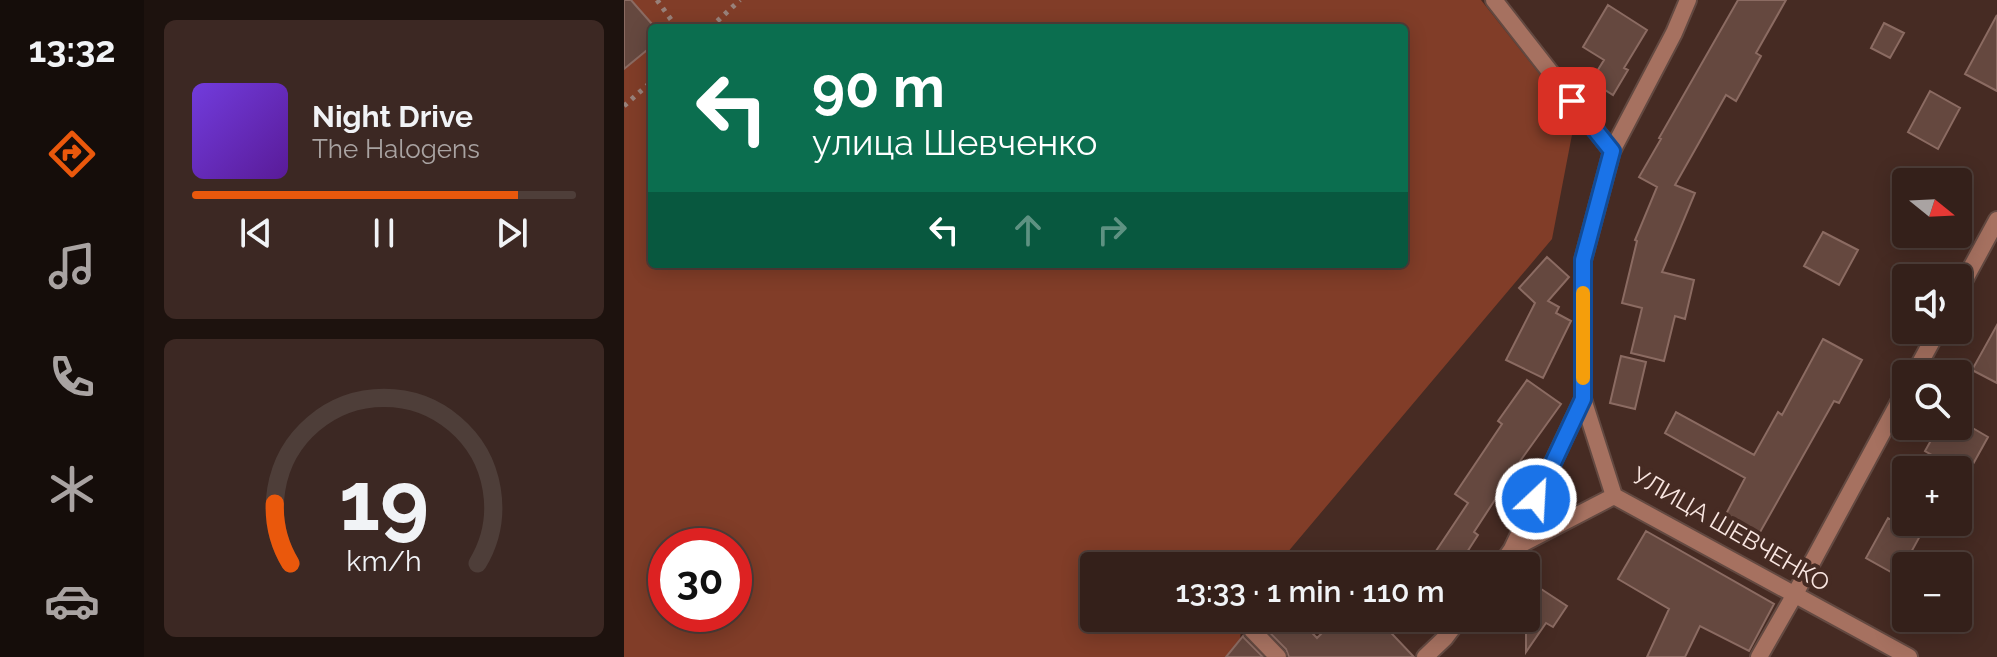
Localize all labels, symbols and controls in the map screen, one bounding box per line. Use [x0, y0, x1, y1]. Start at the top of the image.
text: 13:32 [28, 28, 116, 70]
text: 90 m [812, 54, 945, 120]
icon: left [680, 56, 784, 160]
pin [1538, 67, 1606, 135]
icon: arrive [1550, 79, 1594, 123]
text: Night Drive [312, 99, 473, 134]
text: улица Шевченко [812, 121, 1097, 163]
icon: directions [44, 126, 100, 182]
text: The Halogens [312, 134, 480, 164]
north arrow [1892, 168, 1972, 248]
map controls [1892, 168, 1972, 632]
icon: left [922, 208, 966, 252]
icon: ahead [1006, 208, 1050, 252]
icon: right [1090, 208, 1134, 252]
icon: previous [234, 211, 278, 255]
icon: pause [362, 211, 406, 255]
icon: next [490, 211, 534, 255]
icon: music [44, 238, 100, 294]
button: sound [1892, 264, 1972, 344]
icon: phone [44, 349, 100, 405]
button: search [1892, 360, 1972, 440]
text: 19 [339, 451, 429, 548]
button: + [1892, 456, 1972, 536]
position arrow [1494, 457, 1578, 541]
icon: climate [44, 461, 100, 517]
street label: УЛИЦА ШЕВЧЕНКО [1627, 461, 1835, 597]
speed limit sign: 30 [648, 528, 752, 632]
text: km/h [346, 544, 422, 578]
button: − [1892, 552, 1972, 632]
icon: car [44, 573, 100, 629]
text: 13:33 · 1 min · 110 m [1175, 574, 1445, 609]

